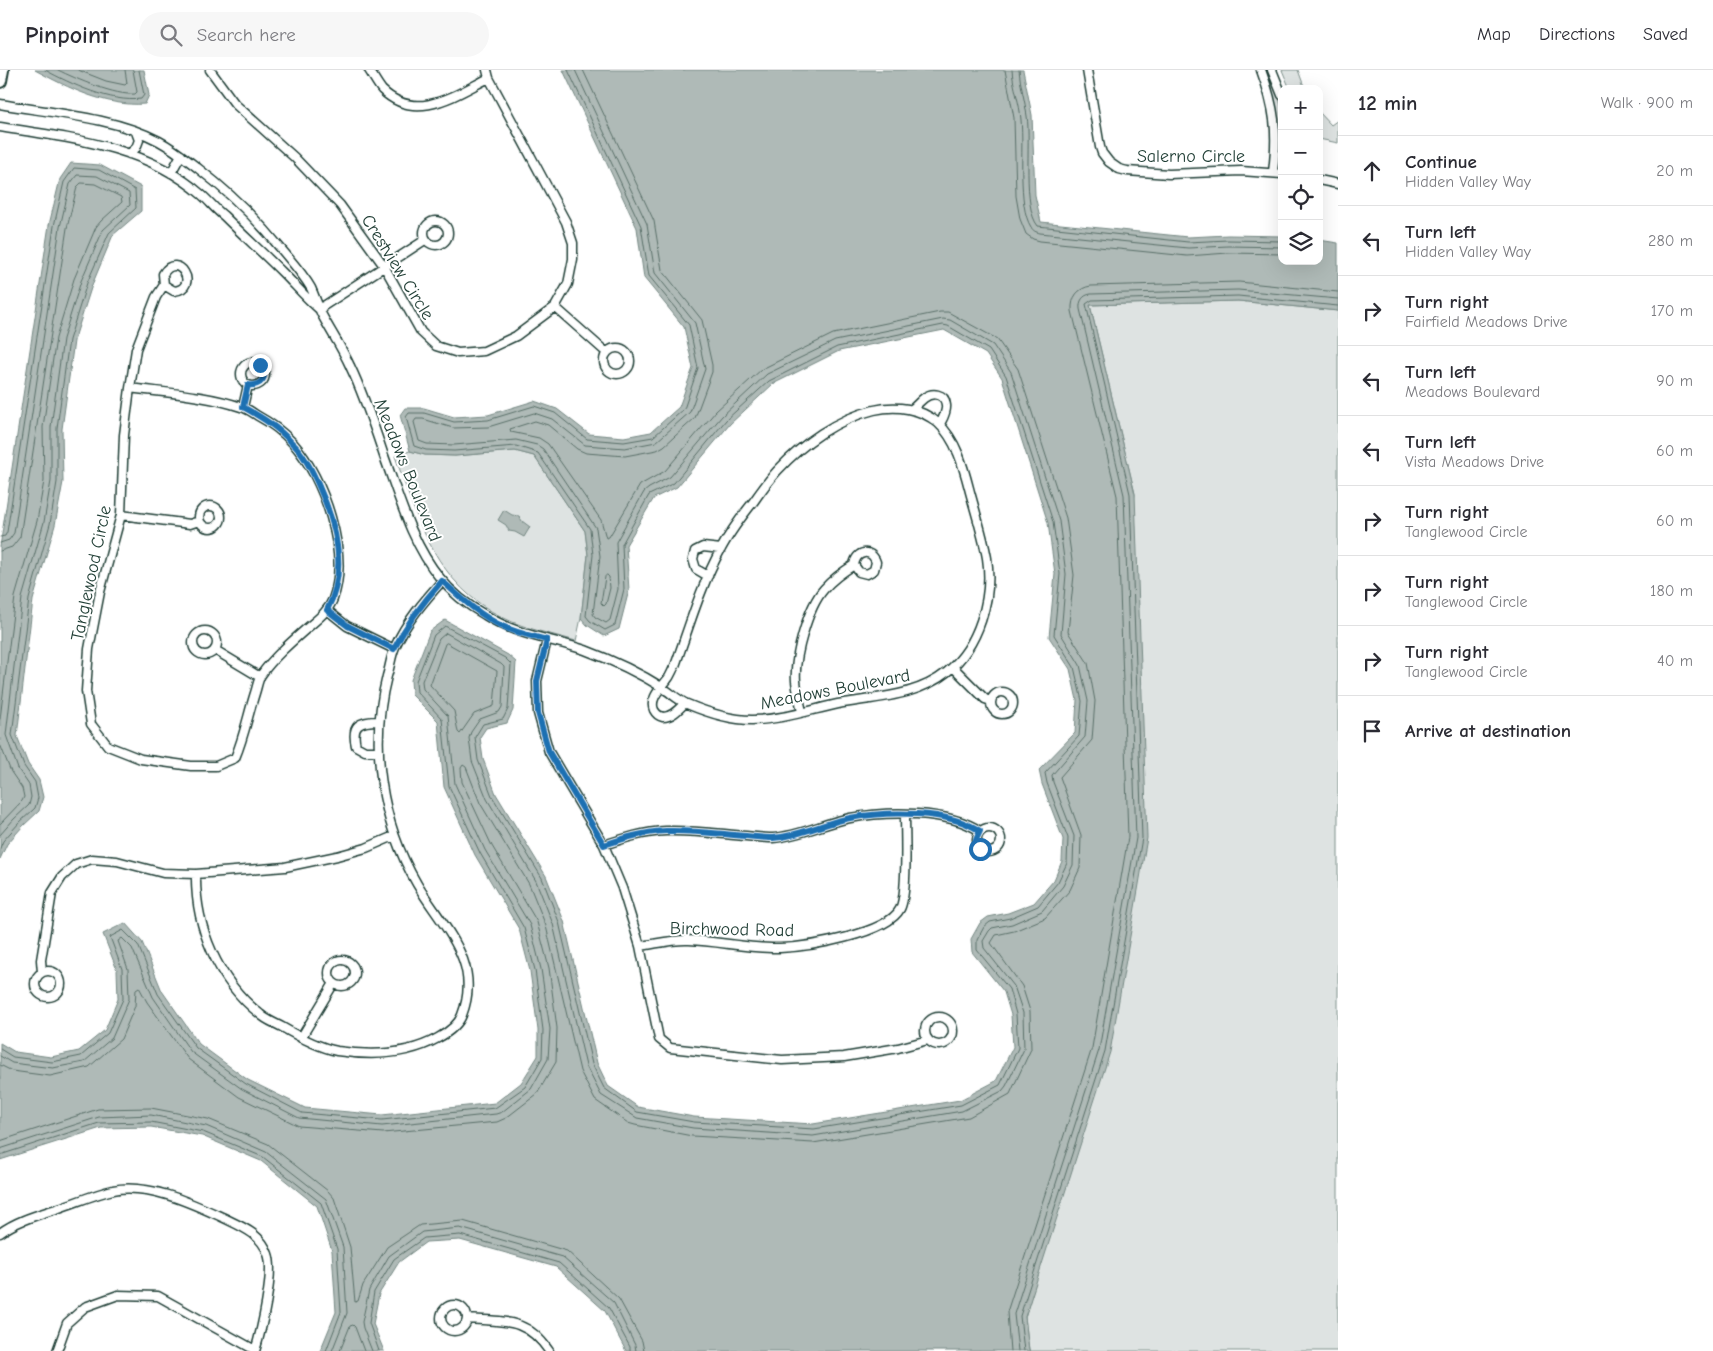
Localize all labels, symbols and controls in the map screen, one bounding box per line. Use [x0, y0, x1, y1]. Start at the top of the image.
search box [139, 12, 489, 57]
text: Pinpoint [25, 21, 109, 49]
icon: search [157, 21, 185, 49]
text: Search here [197, 24, 296, 46]
text: Map [1477, 24, 1511, 45]
text: Directions [1539, 24, 1615, 45]
text: Saved [1643, 24, 1688, 45]
map controls [1278, 85, 1323, 265]
button: + [1278, 85, 1323, 130]
text: 12 min [1358, 91, 1417, 115]
text: Walk · 900 m [1601, 94, 1693, 112]
button: − [1278, 130, 1323, 175]
street label: Salerno Circle [1137, 146, 1245, 167]
text: Continue [1405, 151, 1477, 173]
icon: ahead [1358, 157, 1386, 185]
text: 20 m [1656, 162, 1693, 180]
text: Hidden Valley Way [1405, 173, 1531, 191]
button: locate [1278, 175, 1323, 220]
street label: Crestview Circle [357, 211, 438, 324]
button: layers [1278, 220, 1323, 265]
text: Turn left [1405, 221, 1476, 243]
icon: left [1358, 227, 1386, 255]
text: 280 m [1648, 232, 1693, 250]
text: Hidden Valley Way [1405, 243, 1531, 261]
text: Turn right [1405, 291, 1489, 313]
icon: right [1358, 297, 1386, 325]
text: 170 m [1651, 302, 1693, 320]
text: Fairfield Meadows Drive [1405, 313, 1568, 331]
route end [249, 354, 272, 377]
text: Turn left [1405, 361, 1476, 383]
icon: left [1358, 367, 1386, 395]
text: 90 m [1656, 372, 1693, 390]
text: Meadows Boulevard [1405, 383, 1540, 401]
street label: Meadows Boulevard [369, 396, 446, 545]
text: Turn left [1405, 431, 1476, 453]
icon: left [1358, 437, 1386, 465]
text: 60 m [1656, 442, 1693, 460]
text: Vista Meadows Drive [1405, 453, 1544, 471]
text: Turn right [1405, 501, 1489, 523]
street label: Tanglewood Circle [67, 503, 116, 643]
icon: right [1358, 507, 1386, 535]
text: 60 m [1656, 512, 1693, 530]
text: Tanglewood Circle [1405, 523, 1528, 541]
text: Turn right [1405, 571, 1489, 593]
icon: right [1358, 577, 1386, 605]
text: 180 m [1650, 582, 1693, 600]
text: Tanglewood Circle [1405, 593, 1528, 611]
text: Turn right [1405, 641, 1489, 663]
icon: right [1358, 647, 1386, 675]
text: 40 m [1657, 652, 1693, 670]
text: Tanglewood Circle [1405, 663, 1528, 681]
street label: Meadows Boulevard [758, 665, 912, 714]
icon: arrive [1358, 717, 1386, 745]
text: Arrive at destination [1405, 720, 1571, 742]
route start [969, 838, 992, 861]
street label: Birchwood Road [670, 918, 794, 941]

